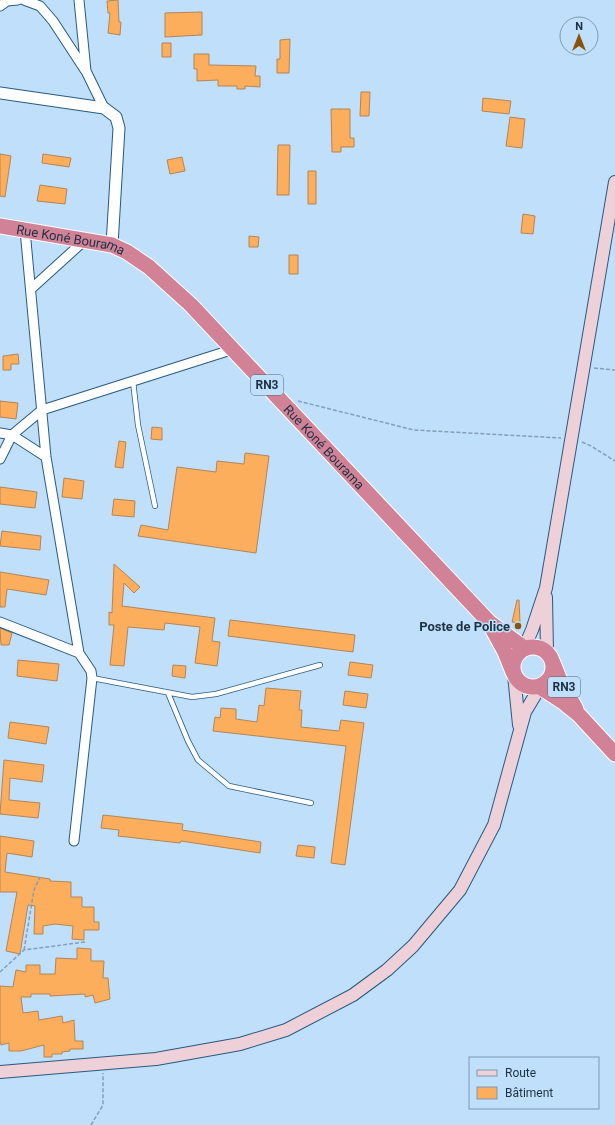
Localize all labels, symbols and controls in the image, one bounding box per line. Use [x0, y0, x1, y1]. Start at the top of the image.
north arrow [559, 16, 599, 56]
text: N [575, 20, 583, 33]
street label: Rue Koné Bourama [15, 221, 128, 258]
road number: RN3 [251, 375, 283, 395]
street label: Rue Koné Bourama [281, 401, 368, 492]
place label: Poste de Police [419, 619, 510, 634]
marker: Poste de Police [513, 621, 523, 631]
road number: RN3 [548, 677, 580, 697]
legend [469, 1057, 599, 1109]
text: Route [505, 1066, 536, 1080]
text: Bâtiment [505, 1086, 553, 1100]

